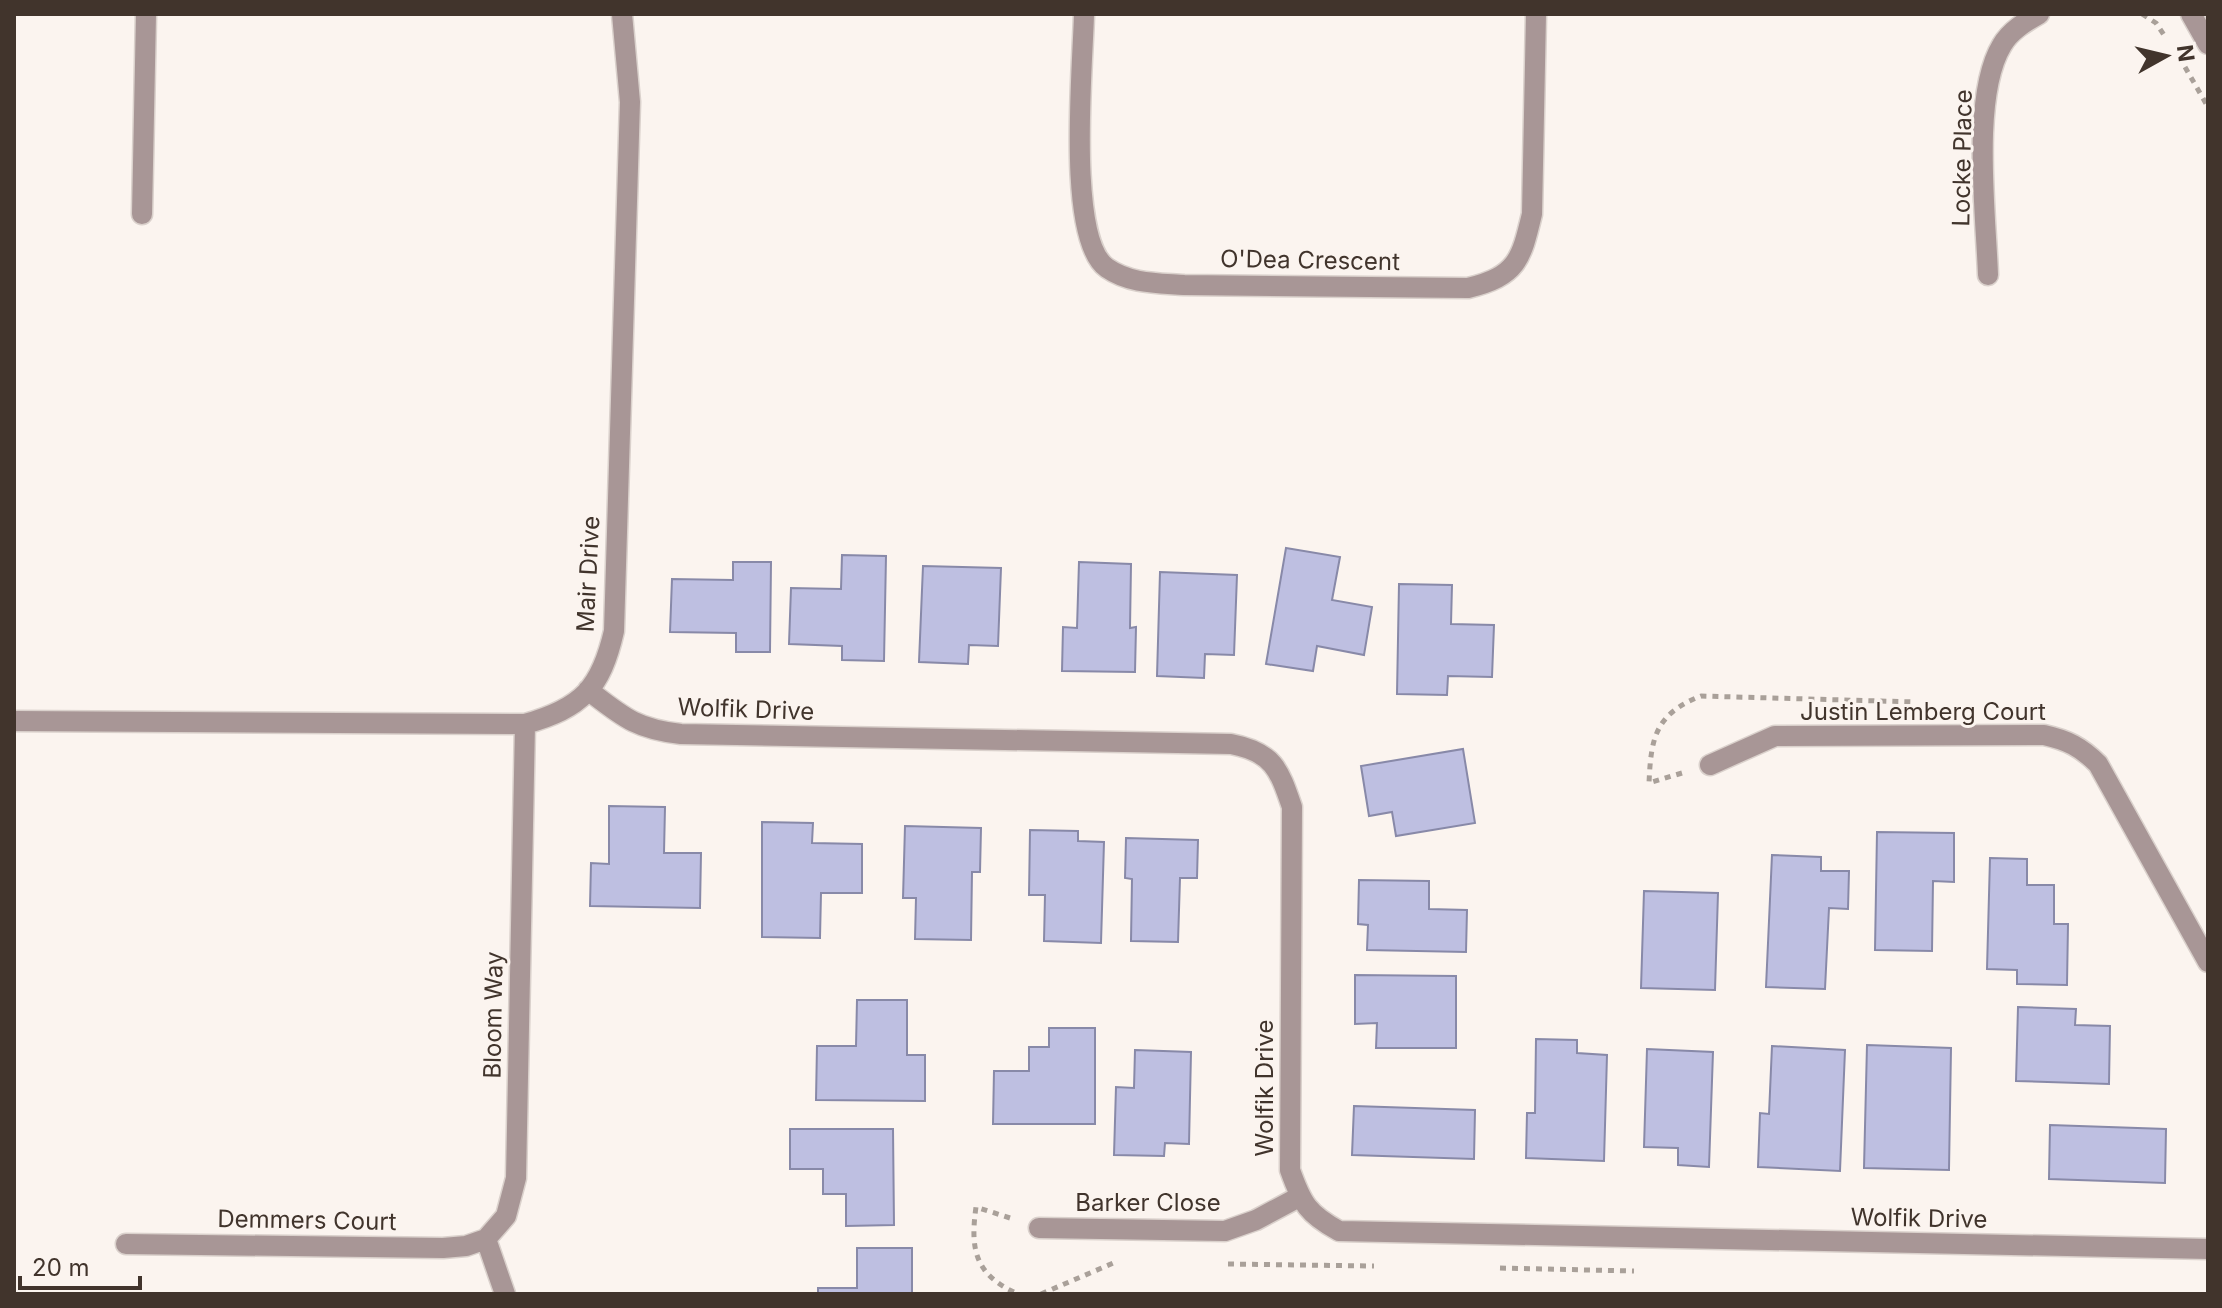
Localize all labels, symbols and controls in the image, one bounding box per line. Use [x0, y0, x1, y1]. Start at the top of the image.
north arrow [2126, 16, 2206, 96]
text: N [2172, 43, 2200, 63]
street label: Locke Place [1946, 89, 1978, 227]
street label: O'Dea Crescent [1220, 244, 1400, 276]
street label: Mair Drive [570, 515, 606, 633]
street label: Wolfik Drive [677, 692, 815, 726]
street label: Justin Lemberg Court [1800, 697, 2046, 726]
street label: Bloom Way [477, 951, 509, 1079]
street label: Wolfik Drive [1250, 1020, 1279, 1156]
street label: Barker Close [1075, 1188, 1221, 1217]
street label: Wolfik Drive [1850, 1202, 1988, 1234]
street label: Demmers Court [217, 1204, 397, 1236]
scale bar [20, 1240, 140, 1290]
text: 20 m [32, 1253, 90, 1282]

